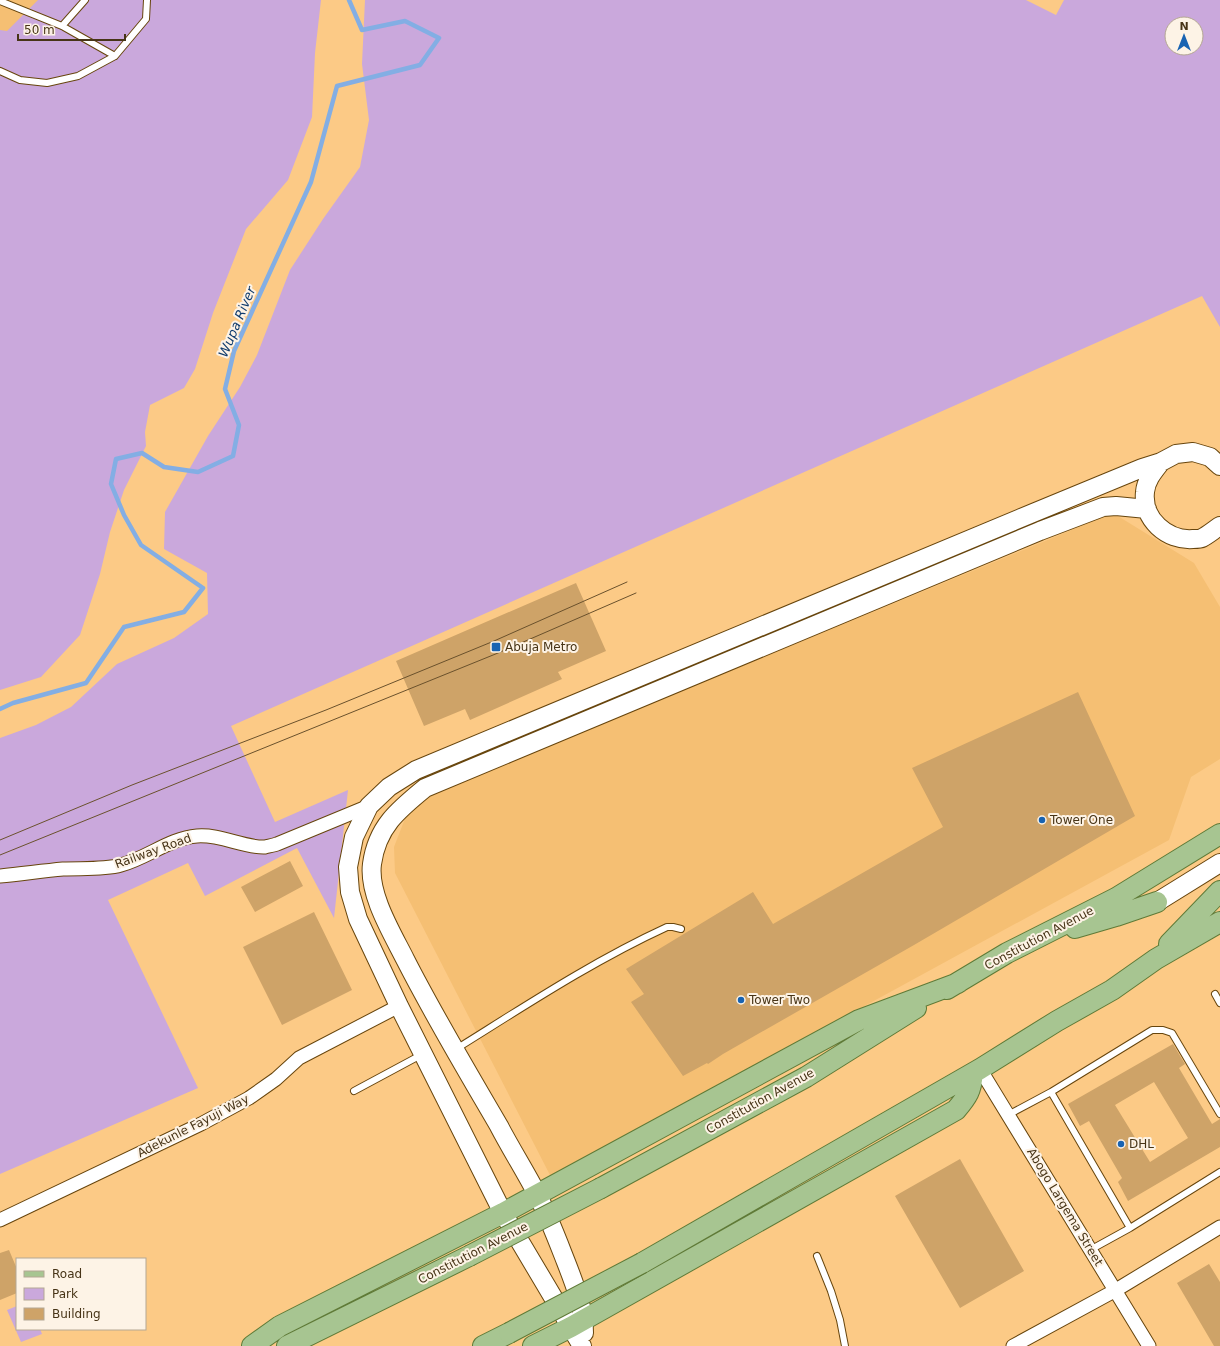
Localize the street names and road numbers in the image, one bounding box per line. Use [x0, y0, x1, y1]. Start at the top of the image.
street label: Railway Road [113, 831, 193, 871]
street label: Constitution Avenue [982, 903, 1096, 973]
street label: Constitution Avenue [704, 1065, 816, 1137]
street label: Adekunle Fayuji Way [135, 1092, 251, 1160]
street label: Abogo Largema Street [1024, 1146, 1106, 1269]
street label: Constitution Avenue [416, 1219, 530, 1287]

